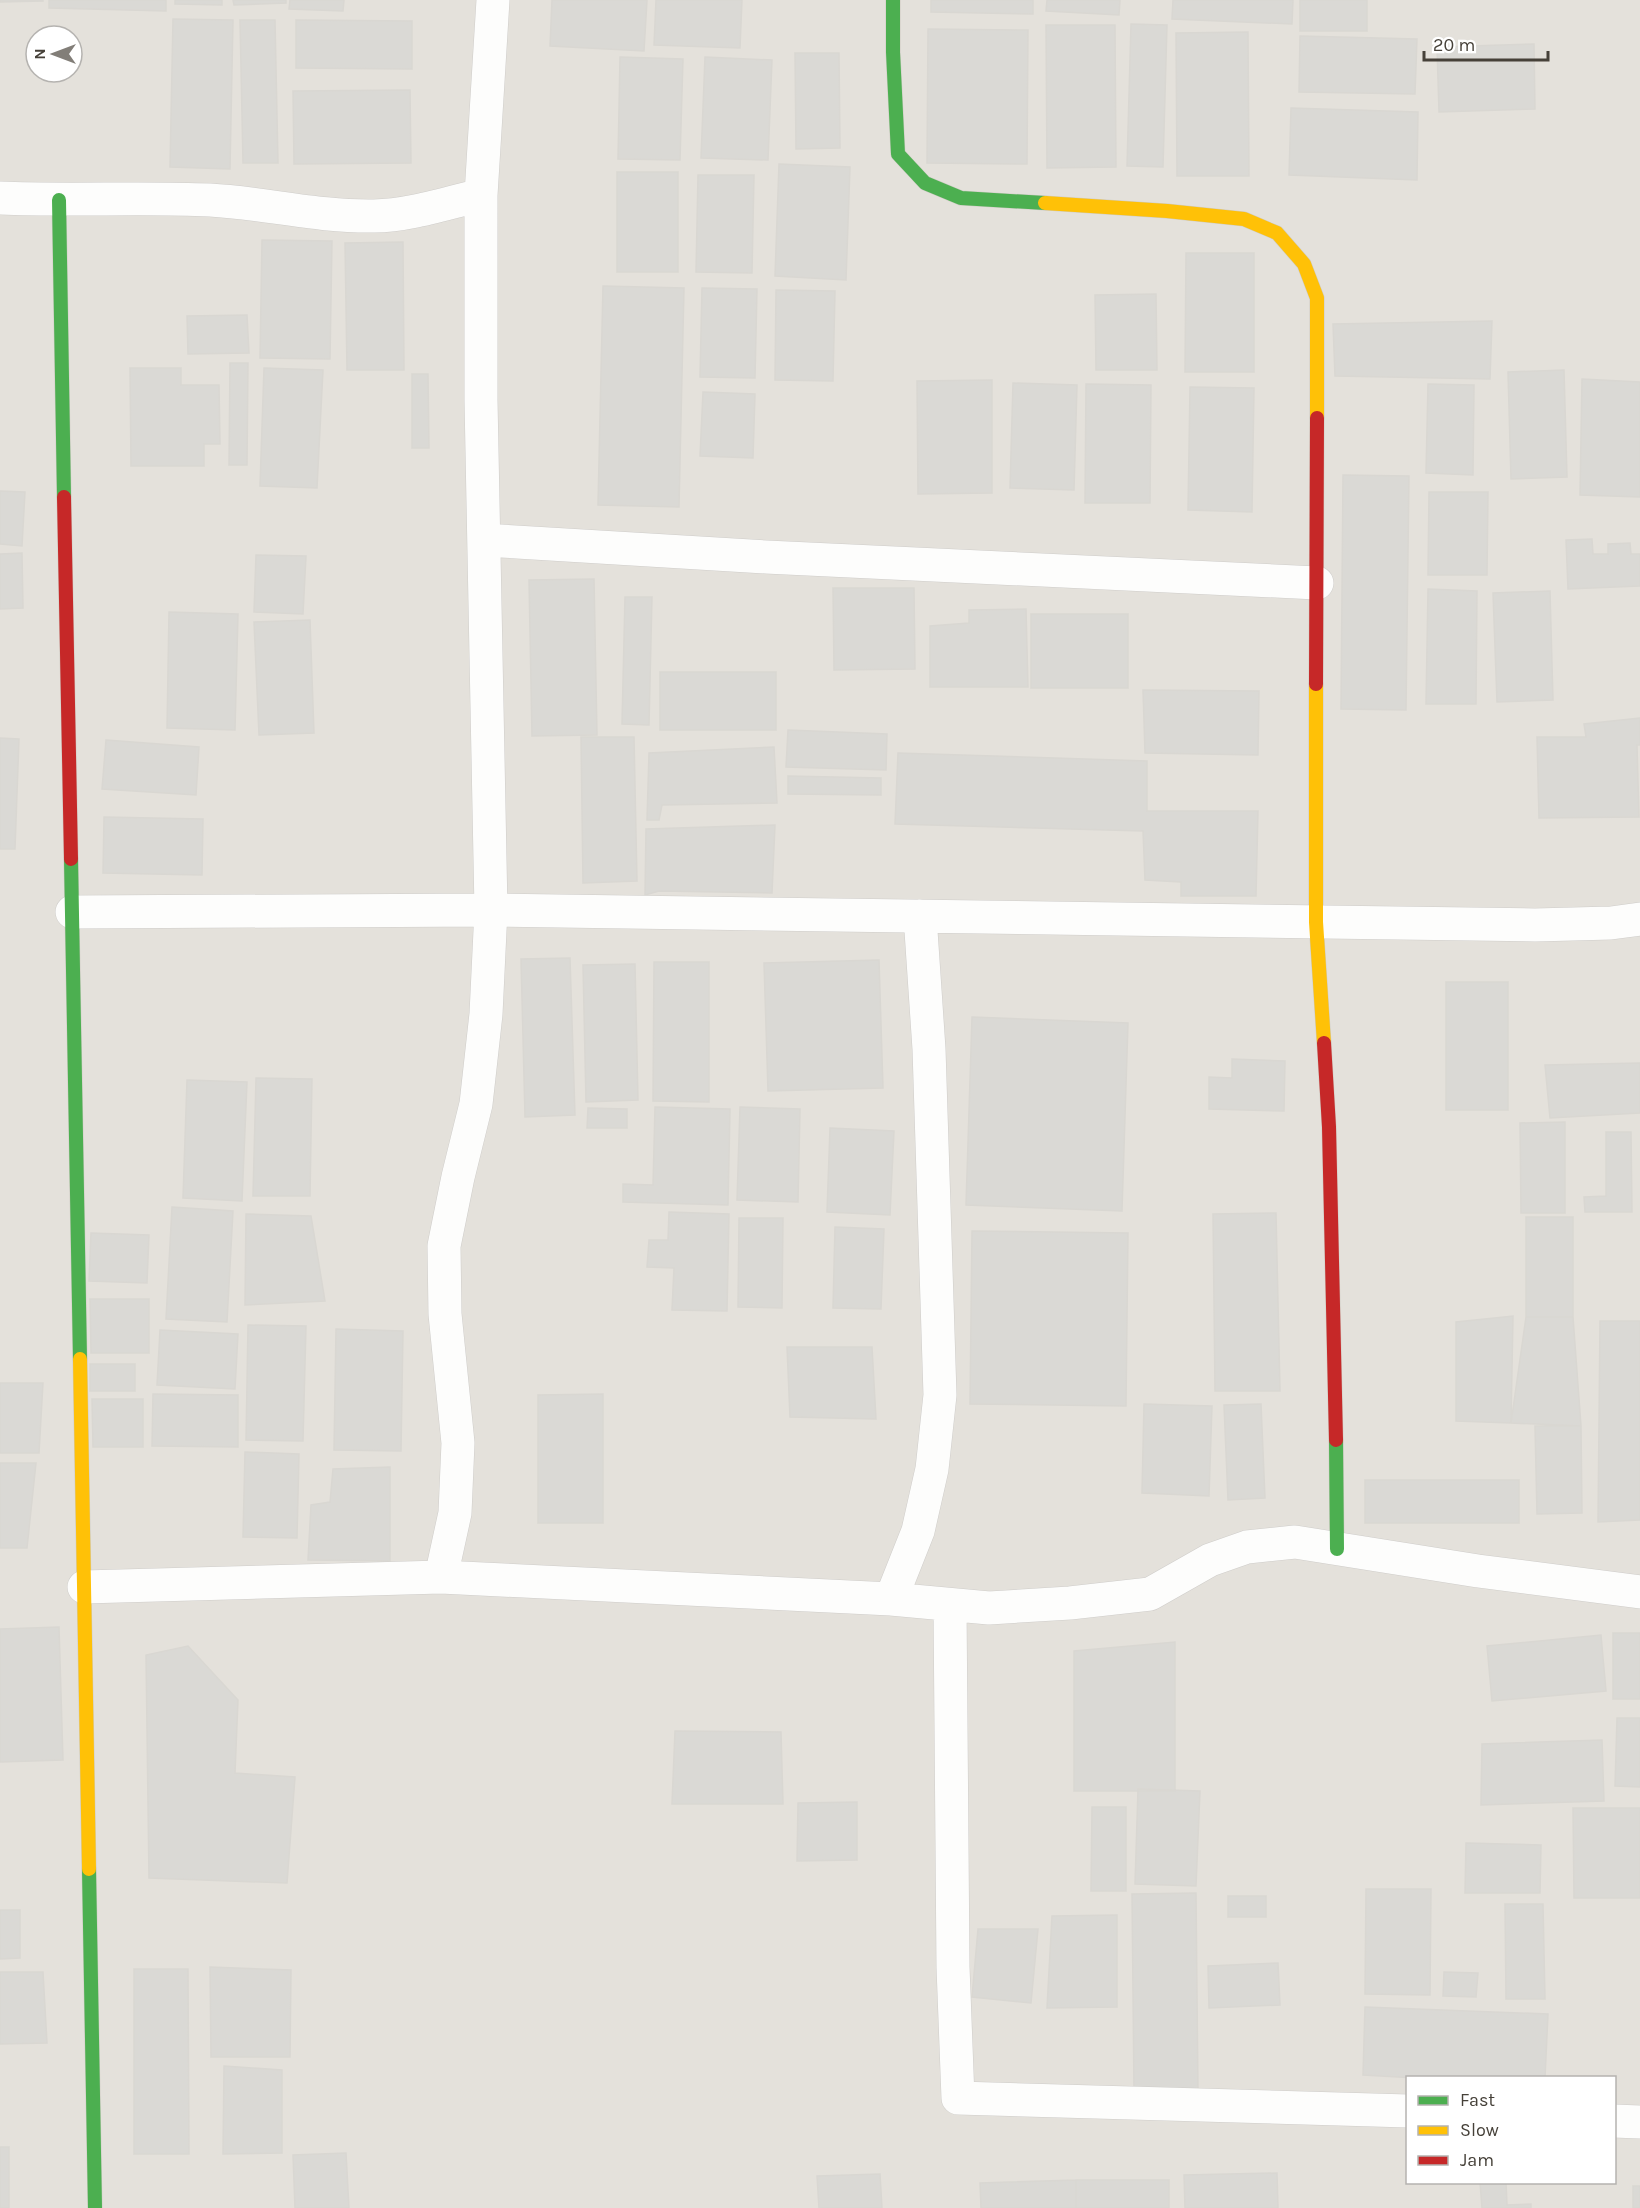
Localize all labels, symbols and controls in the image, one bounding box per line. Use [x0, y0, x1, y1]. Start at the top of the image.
north arrow [24, 24, 84, 84]
scale bar [1424, 24, 1548, 62]
text: 20 m [1433, 34, 1475, 56]
text: N [30, 48, 49, 60]
legend [1406, 2076, 1616, 2184]
text: Fast [1460, 2089, 1495, 2111]
text: Slow [1460, 2119, 1499, 2141]
text: Jam [1460, 2149, 1494, 2171]

